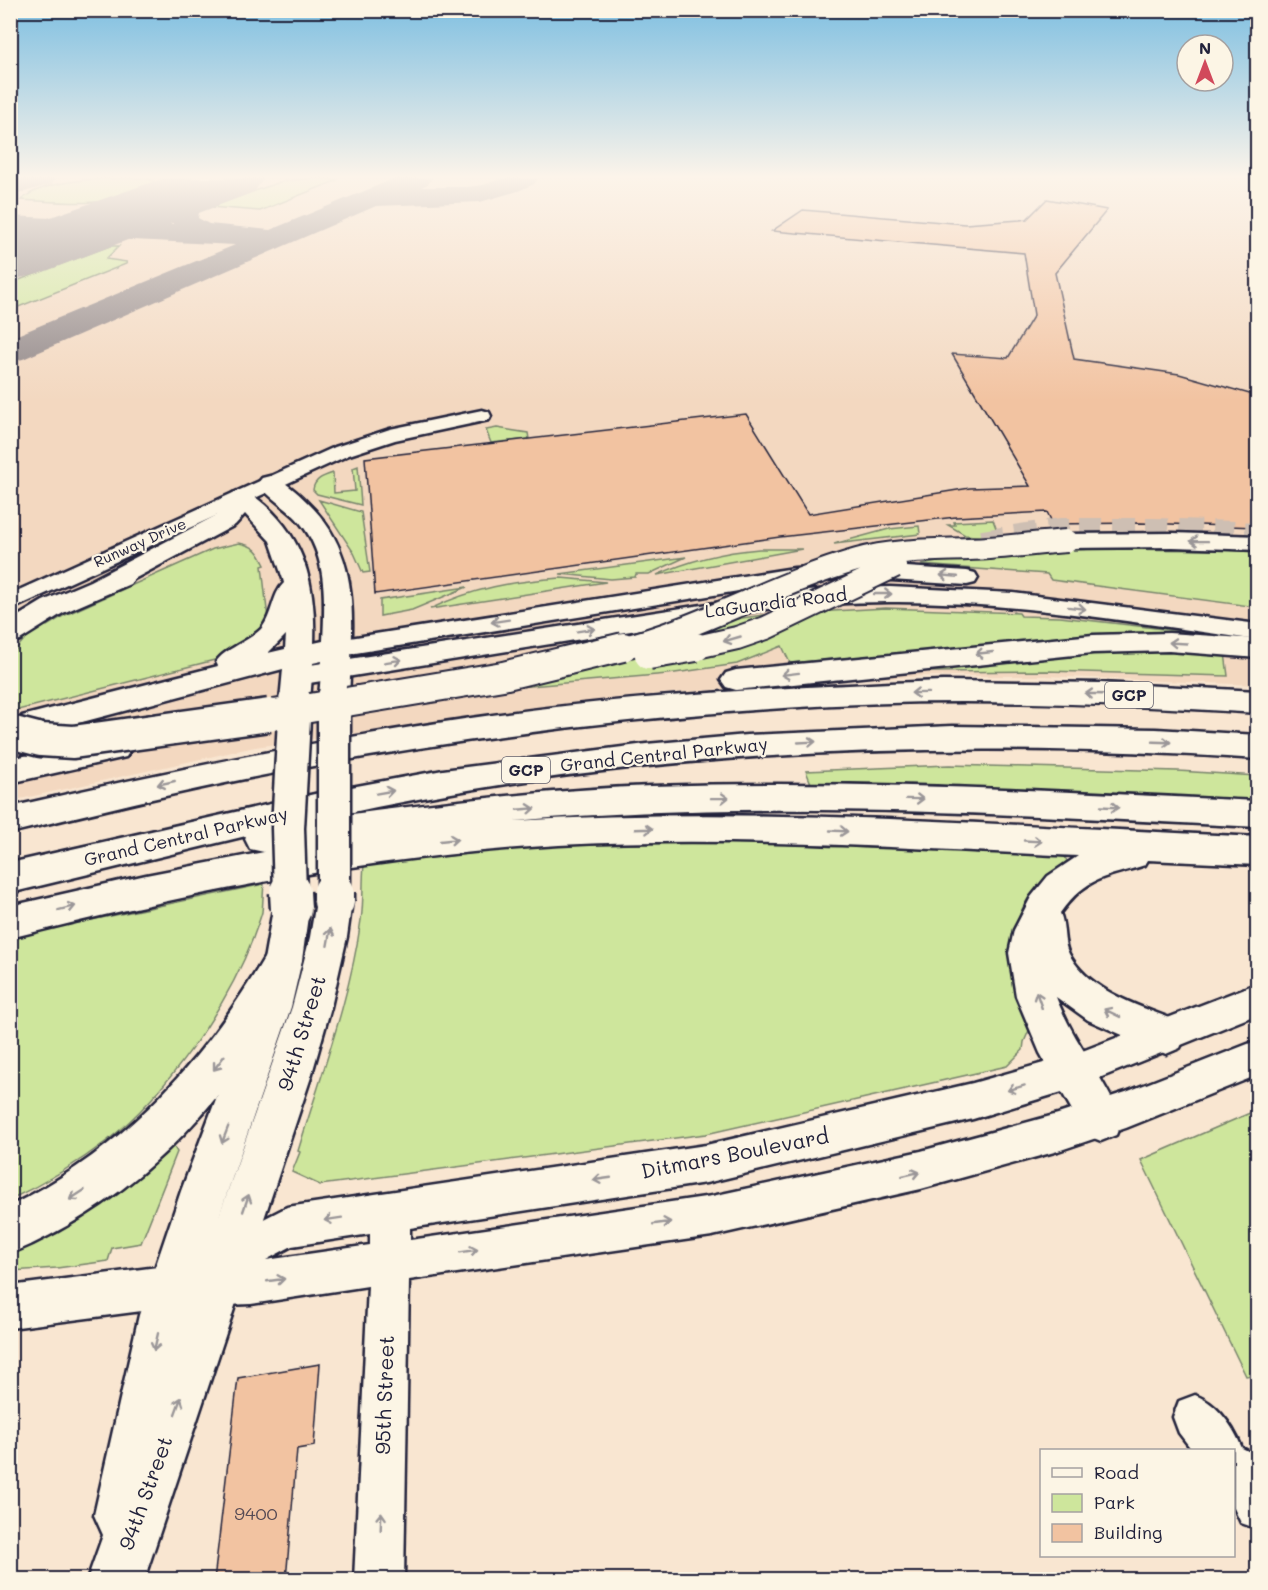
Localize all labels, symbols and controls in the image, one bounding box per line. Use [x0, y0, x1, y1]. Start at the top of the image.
north arrow [1175, 33, 1235, 93]
text: N [1199, 37, 1211, 58]
street label: Runway Drive [90, 513, 189, 571]
one-way arrow [1190, 535, 1210, 547]
one-way arrow [940, 570, 960, 581]
street label: LaGuardia Road [704, 581, 848, 623]
one-way arrow [872, 588, 892, 600]
one-way arrow [1067, 603, 1087, 614]
one-way arrow [491, 616, 511, 627]
one-way arrow [575, 625, 595, 636]
one-way arrow [723, 634, 742, 645]
one-way arrow [1169, 637, 1189, 648]
one-way arrow [974, 648, 994, 659]
one-way arrow [383, 655, 402, 666]
one-way arrow [780, 669, 800, 680]
road number: GCP [1105, 682, 1153, 708]
one-way arrow [911, 687, 931, 699]
one-way arrow [1085, 688, 1105, 699]
street label: Grand Central Parkway [559, 731, 769, 777]
one-way arrow [797, 736, 817, 747]
one-way arrow [1152, 736, 1172, 747]
road number: GCP [502, 757, 550, 783]
one-way arrow [157, 778, 176, 789]
one-way arrow [374, 786, 394, 797]
one-way arrow [710, 792, 730, 803]
one-way arrow [905, 793, 925, 805]
street label: Grand Central Parkway [81, 801, 290, 871]
one-way arrow [1100, 801, 1120, 812]
one-way arrow [515, 803, 535, 814]
one-way arrow [633, 823, 653, 834]
one-way arrow [828, 826, 848, 837]
one-way arrow [439, 835, 458, 846]
one-way arrow [1023, 835, 1043, 846]
one-way arrow [58, 901, 77, 913]
one-way arrow [324, 927, 335, 947]
street label: 94th Street [270, 972, 331, 1094]
one-way arrow [1032, 991, 1043, 1010]
one-way arrow [1103, 1007, 1121, 1019]
one-way arrow [212, 1054, 225, 1070]
one-way arrow [1007, 1083, 1026, 1094]
street label: Ditmars Boulevard [639, 1121, 831, 1184]
one-way arrow [219, 1125, 230, 1144]
one-way arrow [901, 1167, 920, 1179]
one-way arrow [593, 1173, 613, 1184]
one-way arrow [69, 1189, 86, 1201]
one-way arrow [241, 1194, 252, 1213]
one-way arrow [324, 1214, 344, 1225]
one-way arrow [651, 1218, 671, 1229]
one-way arrow [459, 1245, 478, 1256]
one-way arrow [266, 1274, 285, 1285]
one-way arrow [149, 1332, 161, 1351]
street label: 95th Street [368, 1335, 399, 1455]
one-way arrow [173, 1397, 184, 1416]
street label: 94th Street [111, 1432, 178, 1553]
legend [1040, 1449, 1235, 1557]
text: Road [1094, 1460, 1139, 1484]
text: Park [1094, 1490, 1135, 1514]
house number: 9400 [234, 1501, 278, 1525]
one-way arrow [375, 1512, 386, 1532]
text: Building [1094, 1520, 1162, 1544]

